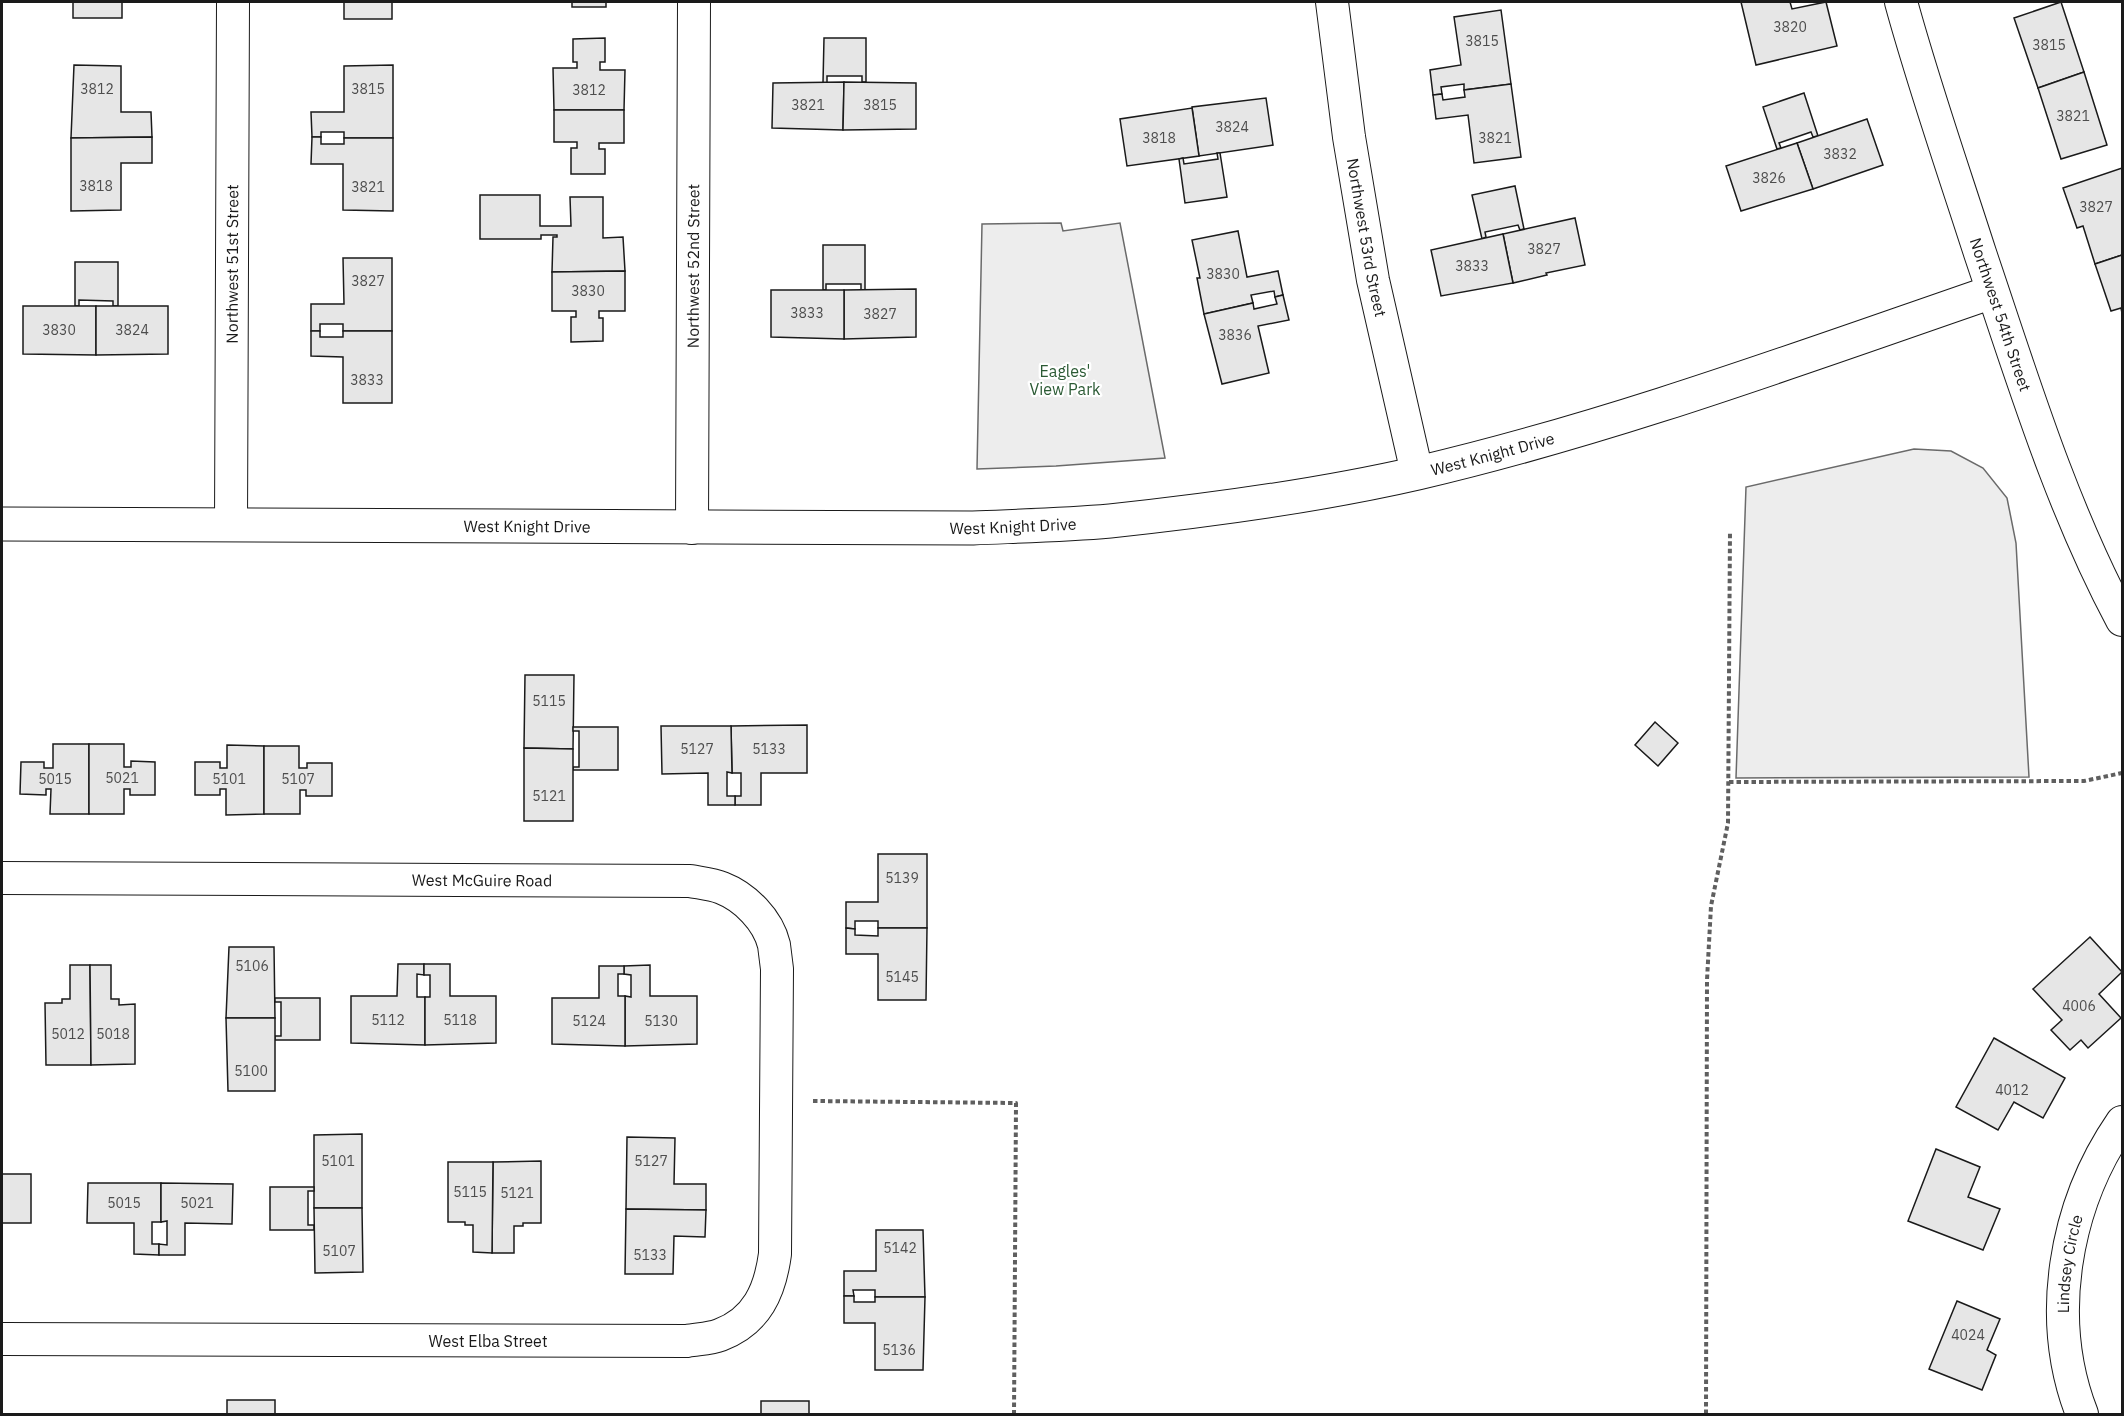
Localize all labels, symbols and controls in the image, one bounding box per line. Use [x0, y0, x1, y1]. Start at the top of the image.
house number: 3820 [1773, 18, 1807, 36]
house number: 3815 [1465, 32, 1499, 50]
house number: 3815 [2032, 36, 2066, 54]
house number: 3812 [80, 80, 114, 98]
house number: 3815 [351, 80, 385, 98]
house number: 3812 [572, 81, 606, 99]
house number: 3821 [791, 96, 825, 114]
house number: 3815 [863, 96, 897, 114]
house number: 3821 [2056, 107, 2090, 125]
house number: 3824 [1215, 118, 1249, 136]
house number: 3818 [1142, 129, 1176, 147]
house number: 3821 [1478, 129, 1512, 147]
house number: 3832 [1823, 145, 1857, 163]
street label: Northwest 53rd Street [1343, 156, 1391, 319]
house number: 3826 [1752, 169, 1786, 187]
house number: 3818 [79, 177, 113, 195]
house number: 3821 [351, 178, 385, 196]
street label: Northwest 51st Street [222, 184, 242, 344]
street label: Northwest 52nd Street [683, 184, 703, 348]
house number: 3827 [2079, 198, 2113, 216]
street label: Northwest 54th Street [1966, 235, 2036, 394]
house number: 3827 [1527, 240, 1561, 258]
house number: 3833 [1455, 257, 1489, 275]
house number: 3830 [1206, 265, 1240, 283]
house number: 3827 [351, 272, 385, 290]
house number: 3830 [571, 282, 605, 300]
house number: 3833 [790, 304, 824, 322]
house number: 3827 [863, 305, 897, 323]
house number: 3830 [42, 321, 76, 339]
house number: 3824 [115, 321, 149, 339]
house number: 3836 [1218, 326, 1252, 344]
park label: Eagles' View Park [1030, 361, 1101, 399]
house number: 3833 [350, 371, 384, 389]
street label: West Knight Drive [1429, 428, 1557, 480]
street label: West Knight Drive [949, 513, 1077, 538]
street label: West Knight Drive [463, 516, 591, 536]
house number: 5115 [532, 692, 566, 710]
house number: 5127 [680, 740, 714, 758]
house number: 5133 [752, 740, 786, 758]
house number: 5021 [105, 769, 139, 787]
house number: 5015 [38, 770, 72, 788]
house number: 5101 [212, 770, 246, 788]
house number: 5107 [281, 770, 315, 788]
house number: 5121 [532, 787, 566, 805]
house number: 5139 [885, 869, 919, 887]
street label: West McGuire Road [412, 870, 552, 890]
house number: 5106 [235, 957, 269, 975]
house number: 5145 [885, 968, 919, 986]
house number: 4006 [2062, 997, 2096, 1015]
house number: 5112 [371, 1011, 405, 1029]
house number: 5118 [443, 1011, 477, 1029]
house number: 5124 [572, 1012, 606, 1030]
house number: 5130 [644, 1012, 678, 1030]
house number: 5012 [51, 1025, 85, 1043]
house number: 5018 [96, 1025, 130, 1043]
house number: 5100 [234, 1062, 268, 1080]
house number: 4012 [1995, 1081, 2029, 1099]
house number: 5101 [321, 1152, 355, 1170]
house number: 5127 [634, 1152, 668, 1170]
house number: 5115 [453, 1183, 487, 1201]
house number: 5121 [500, 1184, 534, 1202]
house number: 5015 [107, 1194, 141, 1212]
house number: 5021 [180, 1194, 214, 1212]
street label: Lindsey Circle [2053, 1212, 2087, 1313]
house number: 5142 [883, 1239, 917, 1257]
house number: 5107 [322, 1242, 356, 1260]
house number: 5133 [633, 1246, 667, 1264]
house number: 4024 [1951, 1326, 1985, 1344]
street label: West Elba Street [428, 1331, 548, 1351]
house number: 5136 [882, 1341, 916, 1359]

